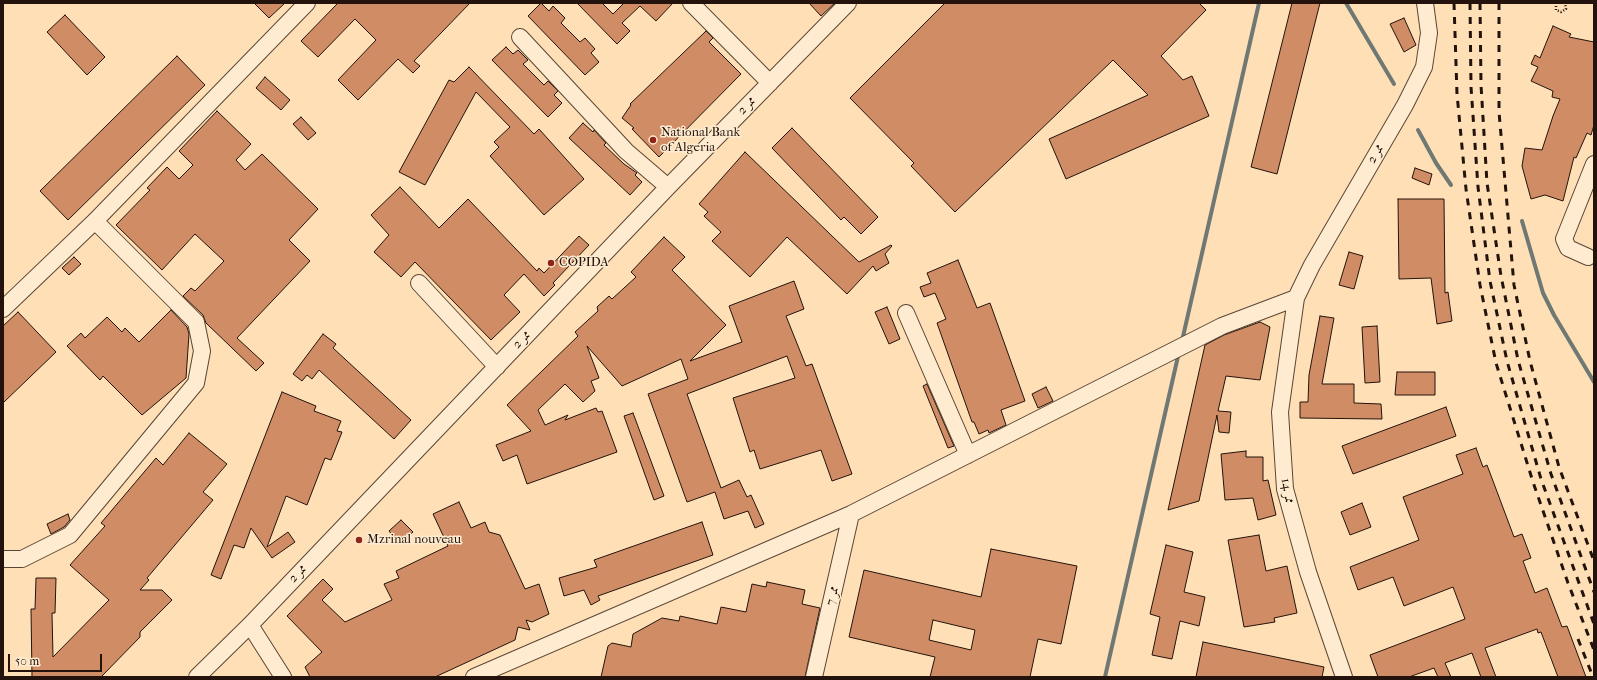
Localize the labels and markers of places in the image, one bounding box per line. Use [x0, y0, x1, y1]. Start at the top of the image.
place label: National Bank of Algeria [661, 125, 740, 156]
marker: National Bank of Algeria [648, 135, 658, 145]
place label: COPIDA [559, 255, 609, 271]
marker: COPIDA [546, 258, 556, 268]
place label: Mzrinal nouveau [367, 532, 461, 548]
marker: Mzrinal nouveau [354, 535, 364, 545]

